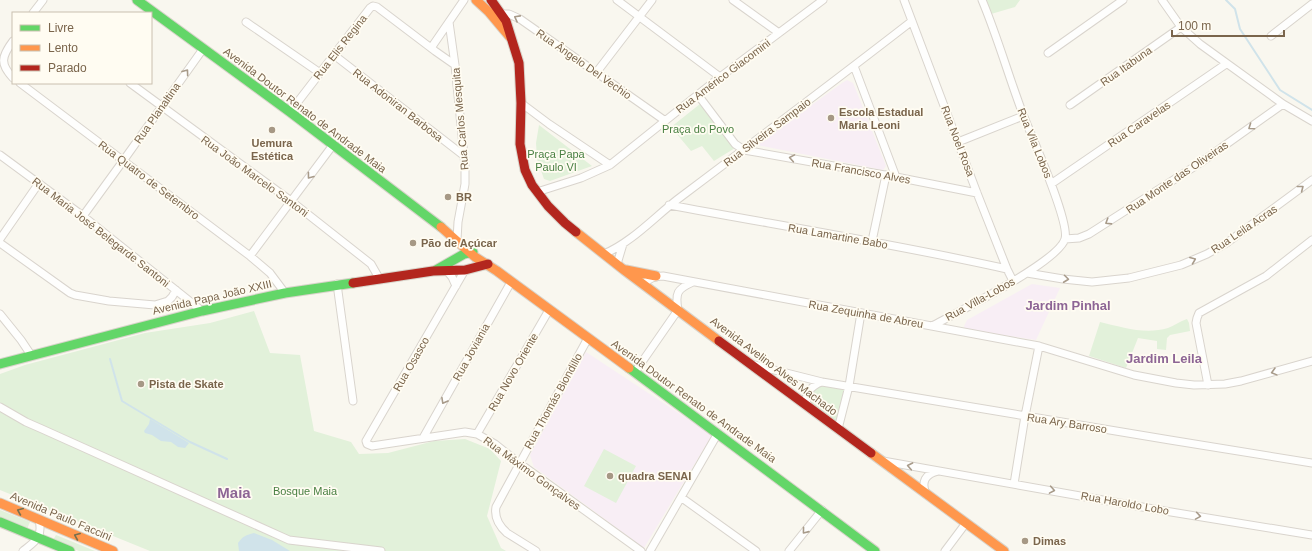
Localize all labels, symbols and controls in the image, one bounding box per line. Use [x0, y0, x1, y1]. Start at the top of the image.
legend [12, 12, 152, 84]
street label: Rua Elis Regina [311, 12, 370, 82]
scale bar [1172, 12, 1284, 38]
one-way arrow [514, 16, 521, 23]
text: 100 m [1178, 19, 1211, 33]
text: Livre [48, 21, 74, 35]
street label: Rua Ângelo Del Vechio [534, 27, 634, 101]
street label: Rua Américo Giacomini [673, 37, 773, 115]
text: Lento [48, 41, 78, 55]
street label: Rua Itabuna [1098, 43, 1155, 88]
street label: Avenida Doutor Renato de Andrade Maia [221, 45, 389, 176]
text: Parado [48, 61, 87, 75]
street label: Rua Adoniran Barbosa [351, 66, 446, 144]
street label: Rua Carlos Mesquita [449, 66, 470, 171]
one-way arrow [181, 70, 188, 77]
street label: Rua Planaltina [132, 80, 183, 146]
street label: Rua Silveira Sampaio [721, 95, 813, 169]
street label: Rua Caravelas [1105, 98, 1173, 149]
street label: Rua Noel Rosa [939, 104, 977, 179]
place label: Escola Estadual Maria Leoni [839, 106, 923, 131]
street label: Rua Vila Lobos [1016, 106, 1055, 180]
marker: Escola Estadual Maria Leoni [826, 113, 836, 123]
one-way arrow [1249, 122, 1256, 129]
park label: Praça do Povo [662, 123, 734, 135]
marker: Uemura Estética [267, 125, 277, 135]
street label: Rua João Marcelo Santoni [199, 133, 311, 219]
place label: Uemura Estética [251, 137, 294, 162]
street label: Rua Quatro de Setembro [96, 138, 202, 222]
street label: Rua Monte das Oliveiras [1124, 138, 1231, 216]
park label: Praça Papa Paulo VI [527, 148, 586, 173]
one-way arrow [789, 155, 795, 163]
street label: Rua Francisco Alves [811, 156, 912, 186]
one-way arrow [308, 171, 315, 178]
street label: Rua Maria José Belegarde Santoni [30, 175, 172, 289]
one-way arrow [1296, 186, 1303, 193]
place label: BR [456, 191, 472, 203]
marker: BR [443, 192, 453, 202]
street label: Rua Leila Acras [1209, 202, 1280, 256]
one-way arrow [1105, 217, 1112, 225]
street label: Rua Lamartine Babo [787, 221, 889, 251]
place label: Pão de Açúcar [421, 237, 498, 249]
marker: Pão de Açúcar [408, 238, 418, 248]
one-way arrow [1189, 257, 1196, 265]
one-way arrow [1063, 274, 1069, 283]
street label: Rua Villa-Lobos [943, 275, 1017, 323]
street label: Avenida Papa João XXIII [151, 277, 273, 317]
street label: Rua Zequinha de Abreu [808, 298, 924, 330]
district label: Jardim Pinhal [1025, 298, 1111, 313]
street label: Avenida Avelino Alves Machado [708, 314, 840, 418]
street label: Rua Joviania [450, 321, 492, 383]
street label: Rua Novo Oriente [486, 331, 540, 413]
street label: Rua Osasco [391, 335, 431, 393]
street label: Avenida Doutor Renato de Andrade Maia [609, 337, 779, 465]
street label: Rua Thomás Biondillo [522, 351, 584, 451]
district label: Jardim Leila [1126, 351, 1203, 366]
one-way arrow [1271, 367, 1278, 375]
place label: Pista de Skate [149, 378, 224, 390]
marker: Pista de Skate [136, 379, 146, 389]
one-way arrow [441, 397, 448, 404]
street label: Rua Ary Barroso [1026, 411, 1108, 435]
street label: Rua Máximo Gonçalves [481, 434, 583, 512]
one-way arrow [907, 462, 913, 470]
place label: quadra SENAI [618, 470, 691, 482]
marker: quadra SENAI [605, 471, 615, 481]
district label: Maia [217, 484, 251, 501]
park label: Bosque Maia [273, 485, 338, 497]
one-way arrow [1049, 485, 1055, 494]
street label: Avenida Paulo Faccini [9, 489, 113, 543]
street label: Rua Haroldo Lobo [1080, 489, 1170, 517]
one-way arrow [16, 508, 23, 516]
one-way arrow [1195, 512, 1201, 520]
one-way arrow [803, 526, 810, 533]
one-way arrow [74, 532, 81, 540]
place label: Dimas [1033, 535, 1066, 547]
marker: Dimas [1020, 536, 1030, 546]

